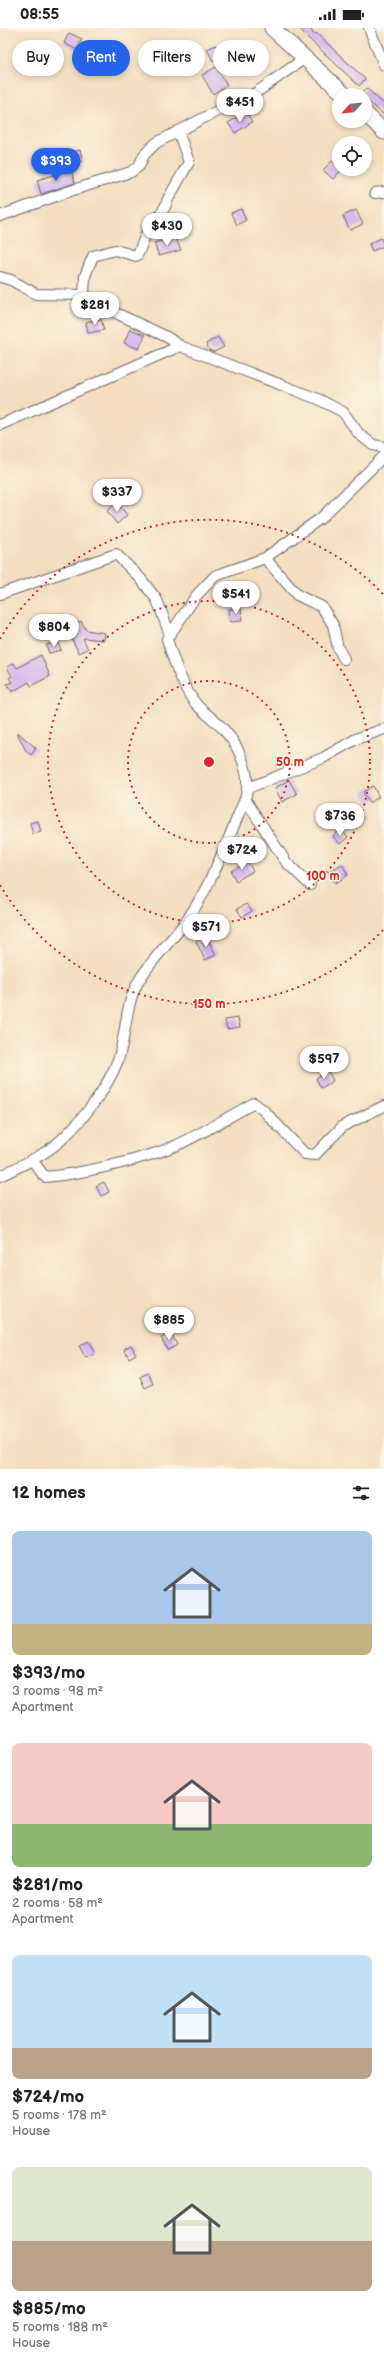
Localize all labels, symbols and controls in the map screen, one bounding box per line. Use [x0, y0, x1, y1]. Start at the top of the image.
text: 08:55 [20, 5, 59, 24]
chip: Buy [12, 40, 64, 76]
chip: Rent [72, 40, 130, 76]
chip: Filters [138, 40, 205, 76]
chip: New [213, 40, 269, 76]
north arrow [332, 88, 372, 128]
map controls [332, 88, 372, 176]
pin: $451 [216, 89, 264, 123]
text: $451 [225, 94, 255, 110]
button: locate [332, 136, 372, 176]
pin: $393 [32, 148, 80, 182]
text: $393 [40, 153, 72, 169]
pin: $430 [143, 213, 191, 247]
text: $430 [151, 218, 183, 234]
pin: $281 [71, 292, 119, 326]
text: $281 [80, 297, 110, 313]
pin: $337 [93, 479, 141, 513]
text: $337 [102, 484, 132, 500]
pin: $541 [212, 581, 260, 615]
text: $541 [222, 586, 250, 602]
pin: $804 [30, 614, 78, 648]
text: $804 [38, 619, 70, 635]
centre of rings [202, 755, 216, 769]
text: 50 m [276, 755, 304, 770]
pin: $736 [316, 803, 364, 837]
text: $736 [324, 808, 356, 824]
pin: $724 [218, 837, 266, 871]
text: $724 [227, 842, 257, 858]
text: 100 m [306, 869, 340, 884]
pin: $571 [182, 914, 230, 948]
text: $571 [192, 919, 220, 935]
text: 150 m [193, 997, 225, 1012]
pin: $597 [300, 1046, 348, 1080]
text: $597 [309, 1051, 339, 1067]
pin: $885 [145, 1307, 193, 1341]
text: $885 [153, 1312, 185, 1328]
icon: filters [350, 1482, 372, 1504]
text: 12 homes [12, 1483, 86, 1503]
icon: home [156, 1557, 228, 1629]
text: $393/mo [12, 1663, 85, 1683]
text: 3 rooms · 98 m² [12, 1683, 103, 1699]
text: Apartment [12, 1699, 73, 1715]
icon: home [156, 1769, 228, 1841]
text: $281/mo [12, 1875, 83, 1895]
text: 2 rooms · 58 m² [12, 1895, 103, 1911]
text: Apartment [12, 1911, 73, 1927]
icon: home [156, 1981, 228, 2053]
text: $724/mo [12, 2087, 84, 2107]
text: 5 rooms · 178 m² [12, 2107, 107, 2123]
text: House [12, 2123, 50, 2139]
icon: home [156, 2193, 228, 2265]
text: $885/mo [12, 2299, 86, 2319]
text: 5 rooms · 188 m² [12, 2319, 108, 2335]
text: House [12, 2335, 50, 2351]

